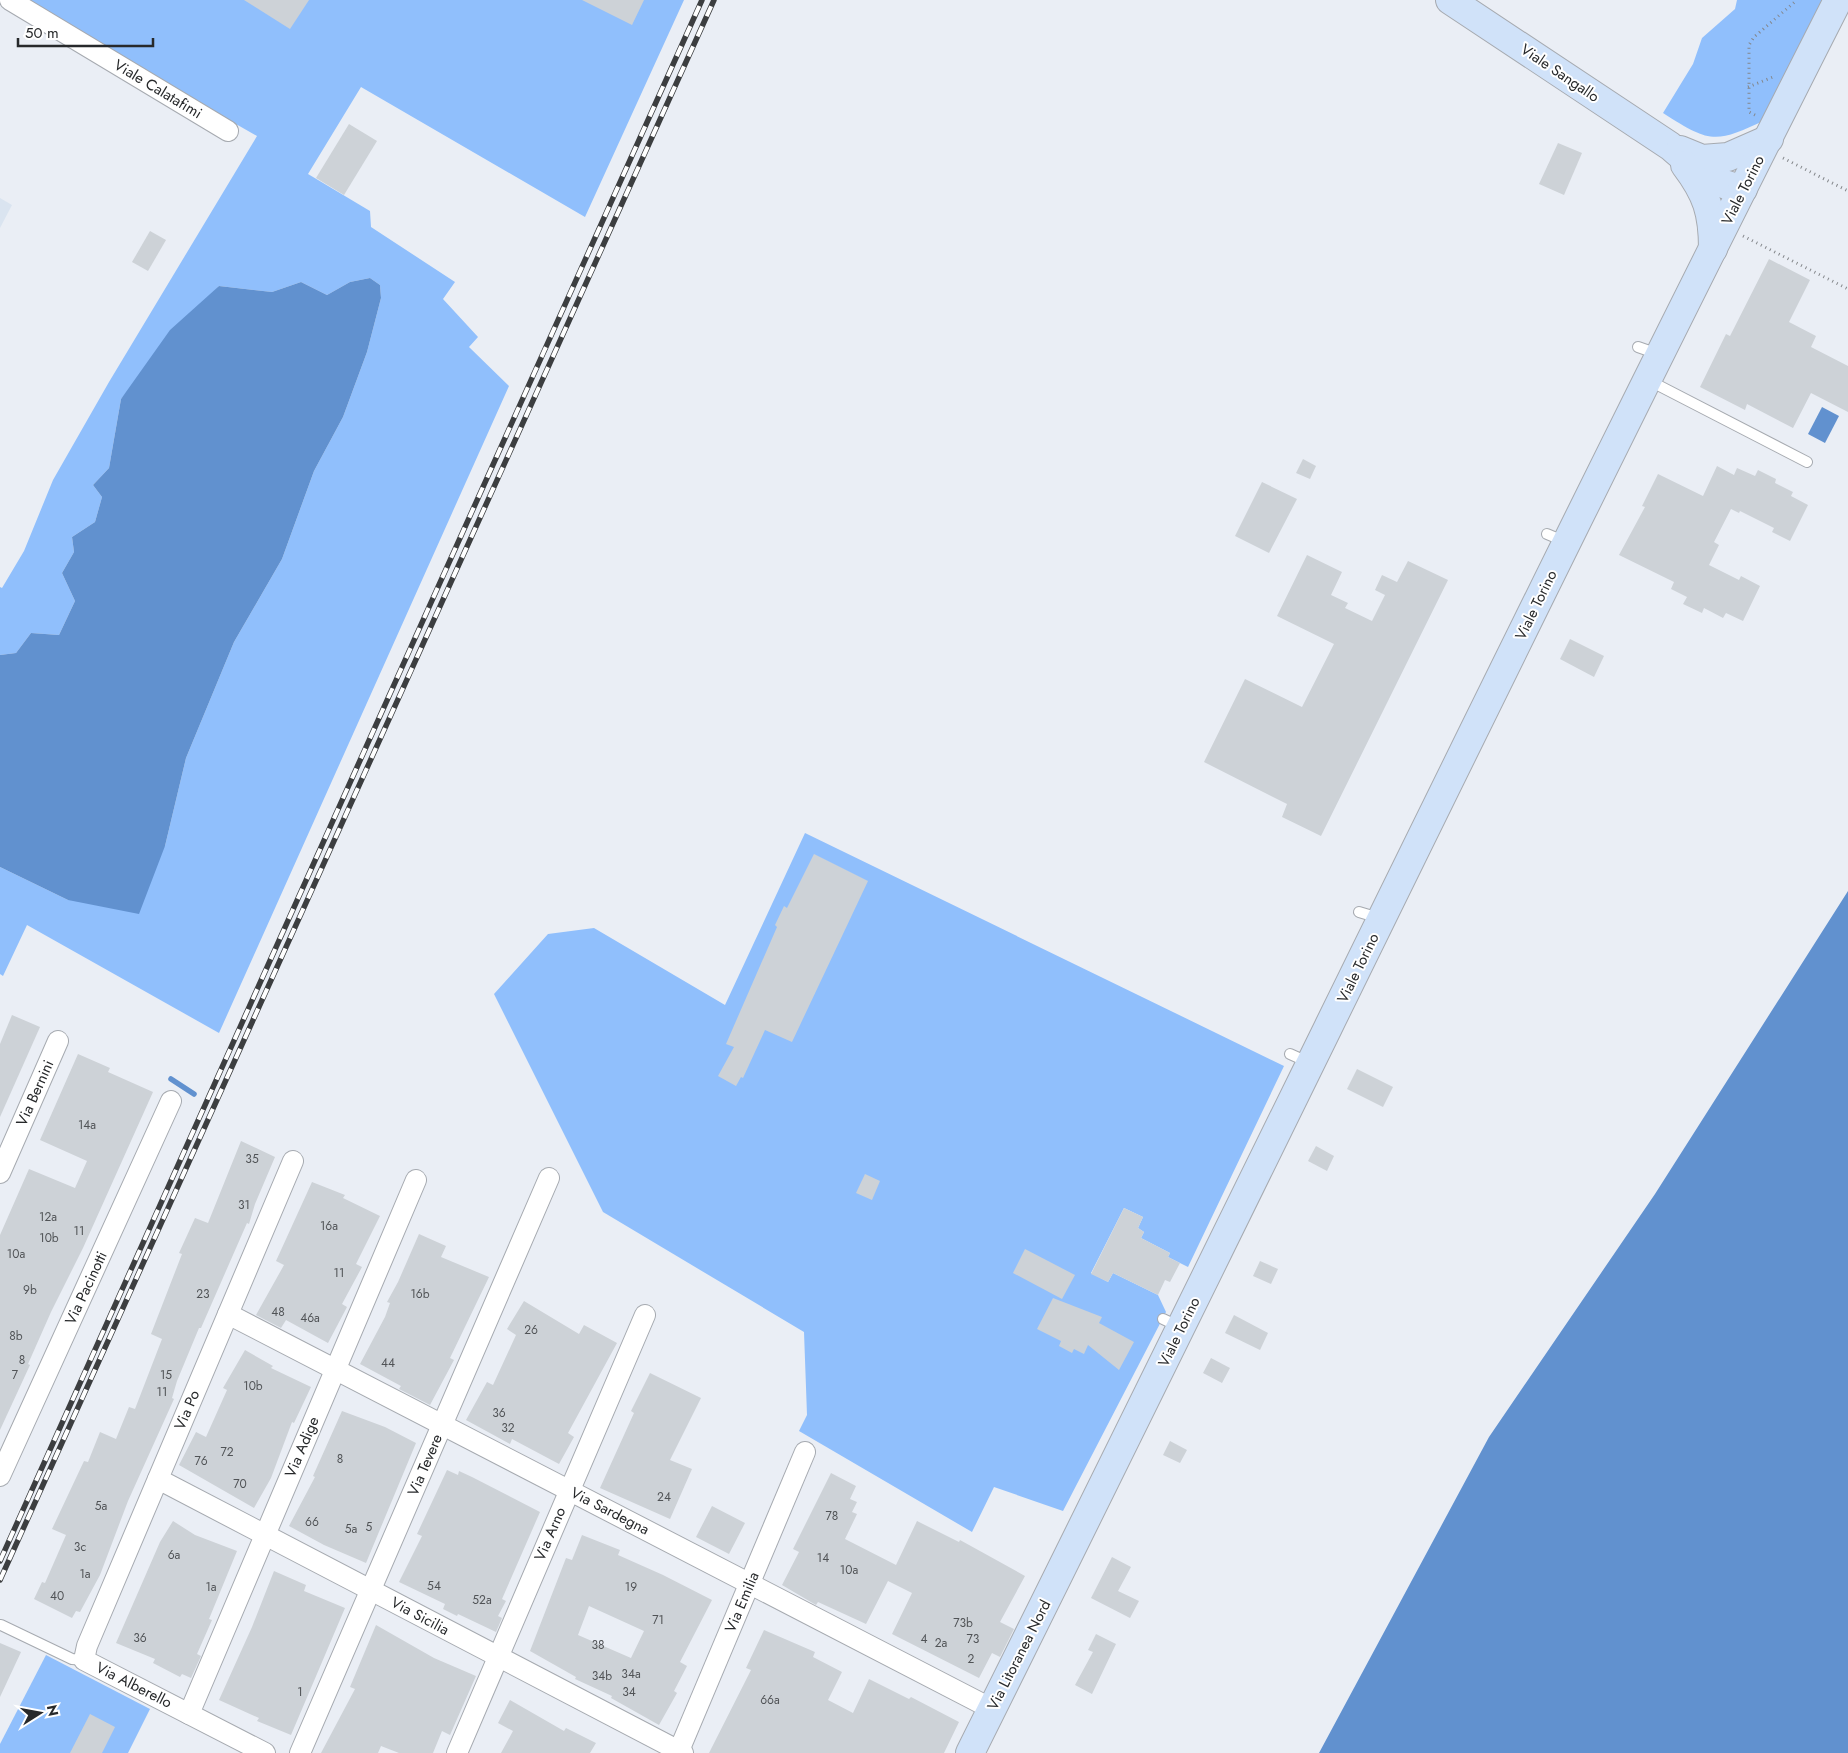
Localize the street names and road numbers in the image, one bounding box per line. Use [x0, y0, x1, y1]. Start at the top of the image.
street label: Viale Sangallo [1516, 38, 1604, 108]
street label: Viale Calatafimi [110, 54, 206, 124]
street label: Viale Torino [1716, 151, 1770, 229]
street label: Viale Torino [1510, 566, 1562, 644]
street label: Viale Torino [1332, 929, 1384, 1007]
street label: Via Bernini [11, 1056, 59, 1130]
street label: Via Pacinotti [59, 1248, 113, 1328]
street label: Viale Torino [1153, 1293, 1205, 1371]
street label: Via Po [169, 1387, 205, 1433]
street label: Via Adige [279, 1413, 325, 1481]
street label: Via Tevere [402, 1430, 448, 1499]
street label: Via Sardegna [567, 1482, 653, 1540]
street label: Via Arno [529, 1504, 571, 1564]
street label: Via Emilia [719, 1568, 765, 1636]
street label: Via Sicilia [387, 1591, 453, 1641]
street label: Via Litoranea Nord [982, 1596, 1056, 1714]
street label: Via Alberello [92, 1656, 176, 1714]

